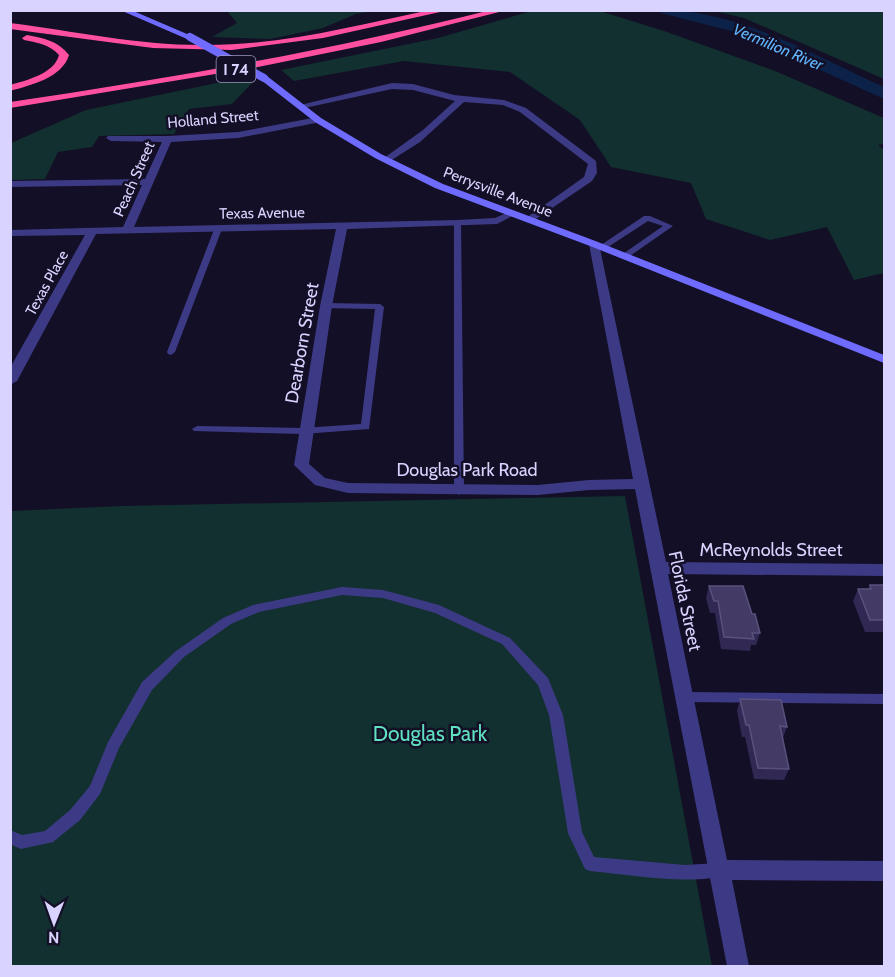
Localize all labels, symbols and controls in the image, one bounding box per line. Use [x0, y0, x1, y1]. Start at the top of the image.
water label: Vermilion River [730, 20, 827, 75]
road number: I 74 [216, 56, 256, 82]
street label: Holland Street [167, 106, 259, 132]
street label: Peach Street [109, 139, 159, 219]
street label: Perrysville Avenue [441, 163, 555, 221]
street label: Texas Avenue [219, 203, 305, 223]
street label: Texas Place [22, 247, 72, 319]
street label: Dearborn Street [281, 281, 323, 405]
street label: Douglas Park Road [396, 459, 538, 481]
street label: McReynolds Street [699, 539, 843, 561]
street label: Florida Street [664, 549, 706, 653]
park label: Douglas Park [373, 721, 488, 746]
north arrow [24, 893, 84, 953]
text: N [48, 928, 60, 947]

